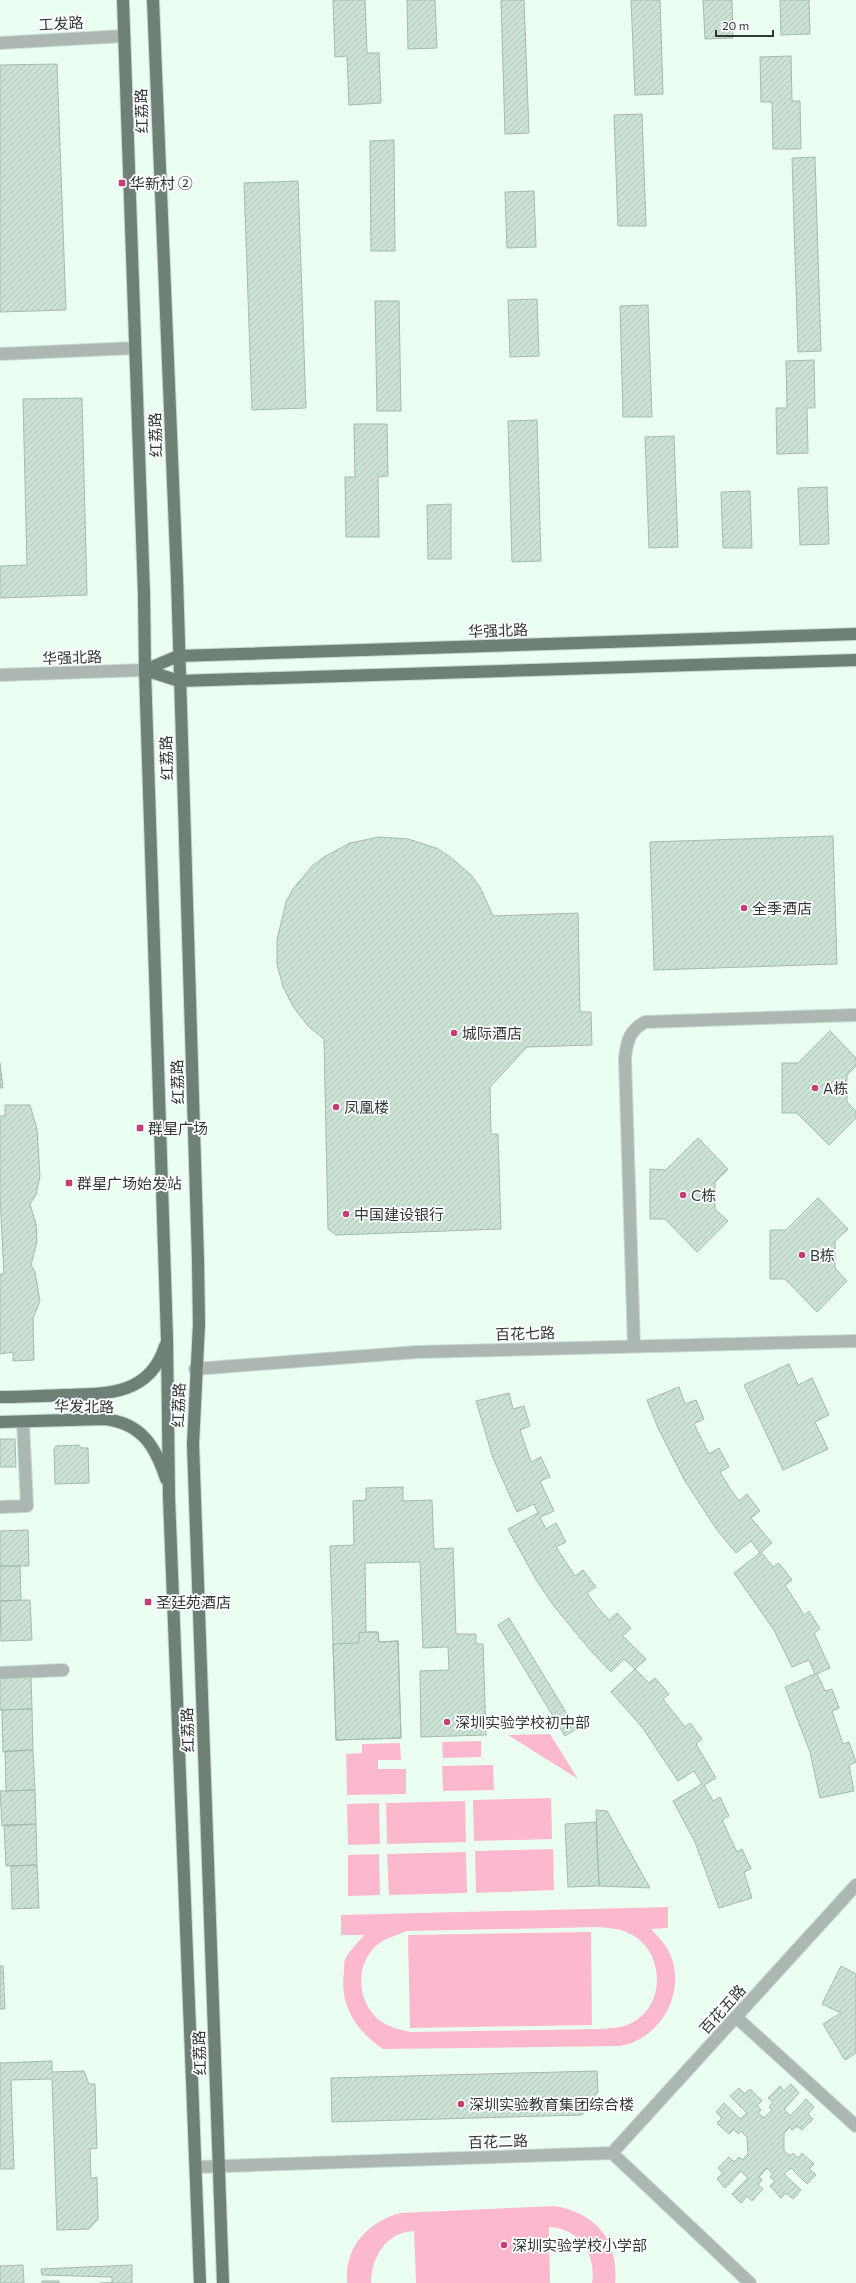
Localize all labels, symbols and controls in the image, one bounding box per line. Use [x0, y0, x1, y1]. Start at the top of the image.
scale bar [716, 12, 773, 38]
street label: 工发路 [38, 13, 84, 33]
text: 20 m [722, 18, 749, 32]
street label: 红荔路 [131, 88, 151, 134]
place label: 华新村 ② [130, 174, 193, 192]
marker: 华新村 ② [117, 178, 127, 188]
street label: 红荔路 [145, 412, 165, 458]
street label: 华强北路 [468, 620, 528, 640]
street label: 华强北路 [42, 647, 102, 667]
street label: 红荔路 [156, 735, 176, 781]
place label: 全季酒店 [752, 899, 812, 917]
marker: 全季酒店 [739, 903, 749, 913]
place label: 城际酒店 [462, 1024, 522, 1042]
marker: 城际酒店 [449, 1028, 459, 1038]
street label: 红荔路 [167, 1059, 187, 1105]
place label: A栋 [823, 1079, 848, 1097]
marker: A栋 [810, 1083, 820, 1093]
place label: 凤凰楼 [344, 1098, 389, 1116]
marker: 凤凰楼 [331, 1102, 341, 1112]
place label: 群星广场 [148, 1119, 208, 1137]
marker: 群星广场 [135, 1123, 145, 1133]
place label: 群星广场始发站 [77, 1174, 182, 1192]
marker: 群星广场始发站 [64, 1178, 74, 1188]
place label: C栋 [691, 1186, 716, 1204]
marker: C栋 [678, 1190, 688, 1200]
place label: 中国建设银行 [354, 1205, 444, 1223]
marker: 中国建设银行 [341, 1209, 351, 1219]
place label: B栋 [810, 1246, 835, 1264]
marker: B栋 [797, 1250, 807, 1260]
street label: 百花七路 [495, 1323, 555, 1343]
street label: 红荔路 [168, 1382, 188, 1428]
street label: 华发北路 [54, 1396, 114, 1416]
place label: 圣廷苑酒店 [156, 1593, 231, 1611]
marker: 圣廷苑酒店 [143, 1597, 153, 1607]
street label: 红荔路 [177, 1707, 197, 1753]
place label: 深圳实验学校初中部 [455, 1713, 590, 1731]
marker: 深圳实验学校初中部 [442, 1717, 452, 1727]
street label: 百花五路 [695, 1981, 749, 2037]
street label: 红荔路 [189, 2030, 209, 2076]
place label: 深圳实验教育集团综合楼 [469, 2095, 634, 2113]
marker: 深圳实验教育集团综合楼 [456, 2099, 466, 2109]
street label: 百花二路 [468, 2131, 528, 2151]
place label: 深圳实验学校小学部 [512, 2236, 647, 2254]
marker: 深圳实验学校小学部 [499, 2240, 509, 2250]

